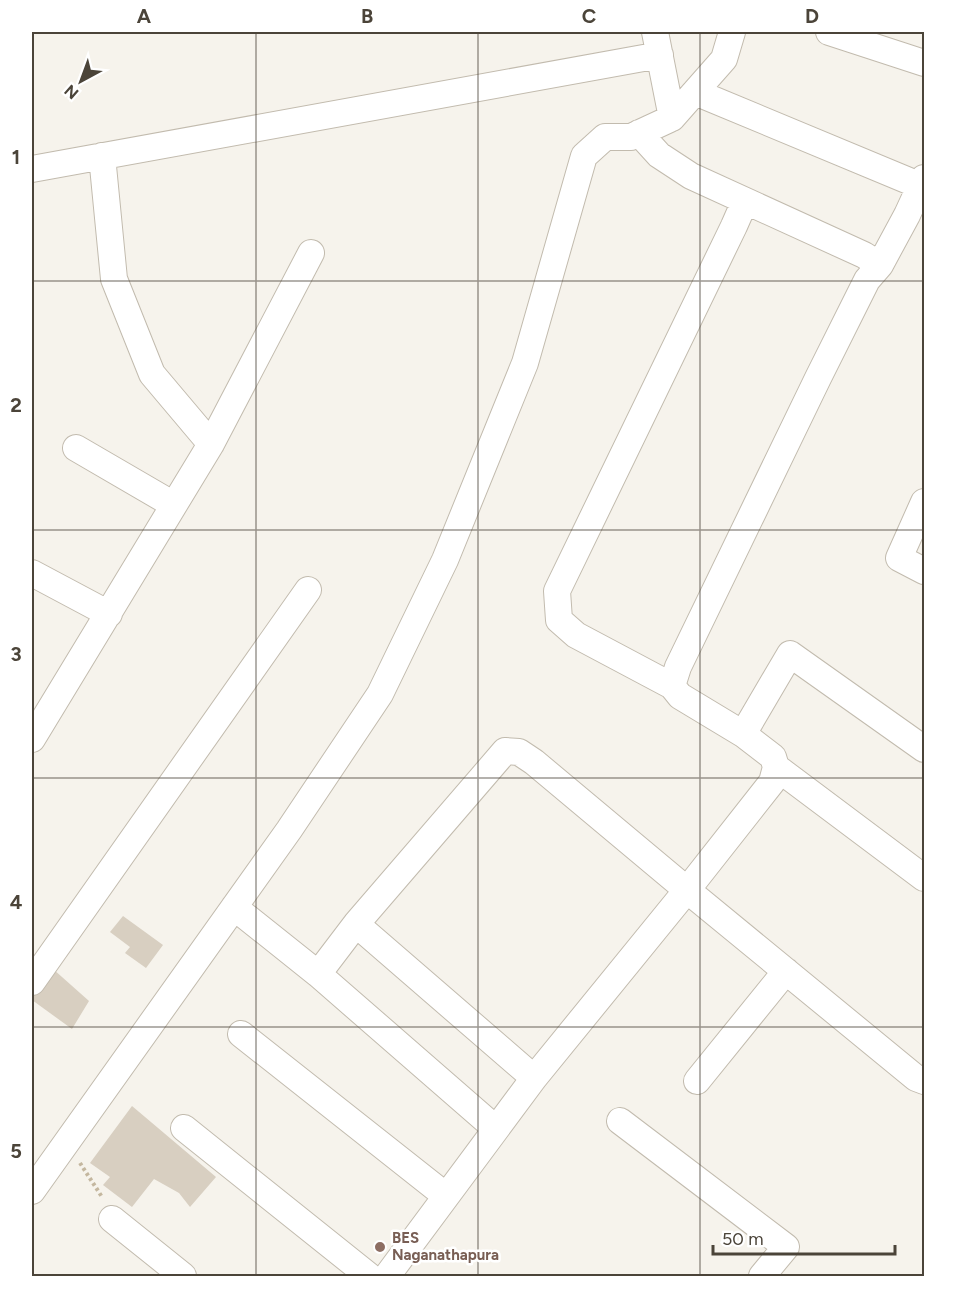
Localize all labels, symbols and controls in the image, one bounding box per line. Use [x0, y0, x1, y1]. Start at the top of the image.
text: A [137, 4, 152, 28]
text: B [361, 4, 373, 28]
text: C [582, 4, 596, 28]
text: D [805, 4, 819, 28]
north arrow [51, 51, 111, 111]
text: N [61, 81, 82, 103]
text: 1 [12, 145, 20, 169]
text: 2 [10, 393, 22, 417]
text: 3 [10, 642, 22, 666]
text: 4 [10, 890, 23, 914]
text: 5 [10, 1139, 22, 1163]
scale bar [713, 1218, 894, 1256]
text: 50 m [722, 1228, 764, 1250]
place label: BES Naganathapura [392, 1229, 499, 1264]
marker: BES Naganathapura [373, 1240, 387, 1254]

